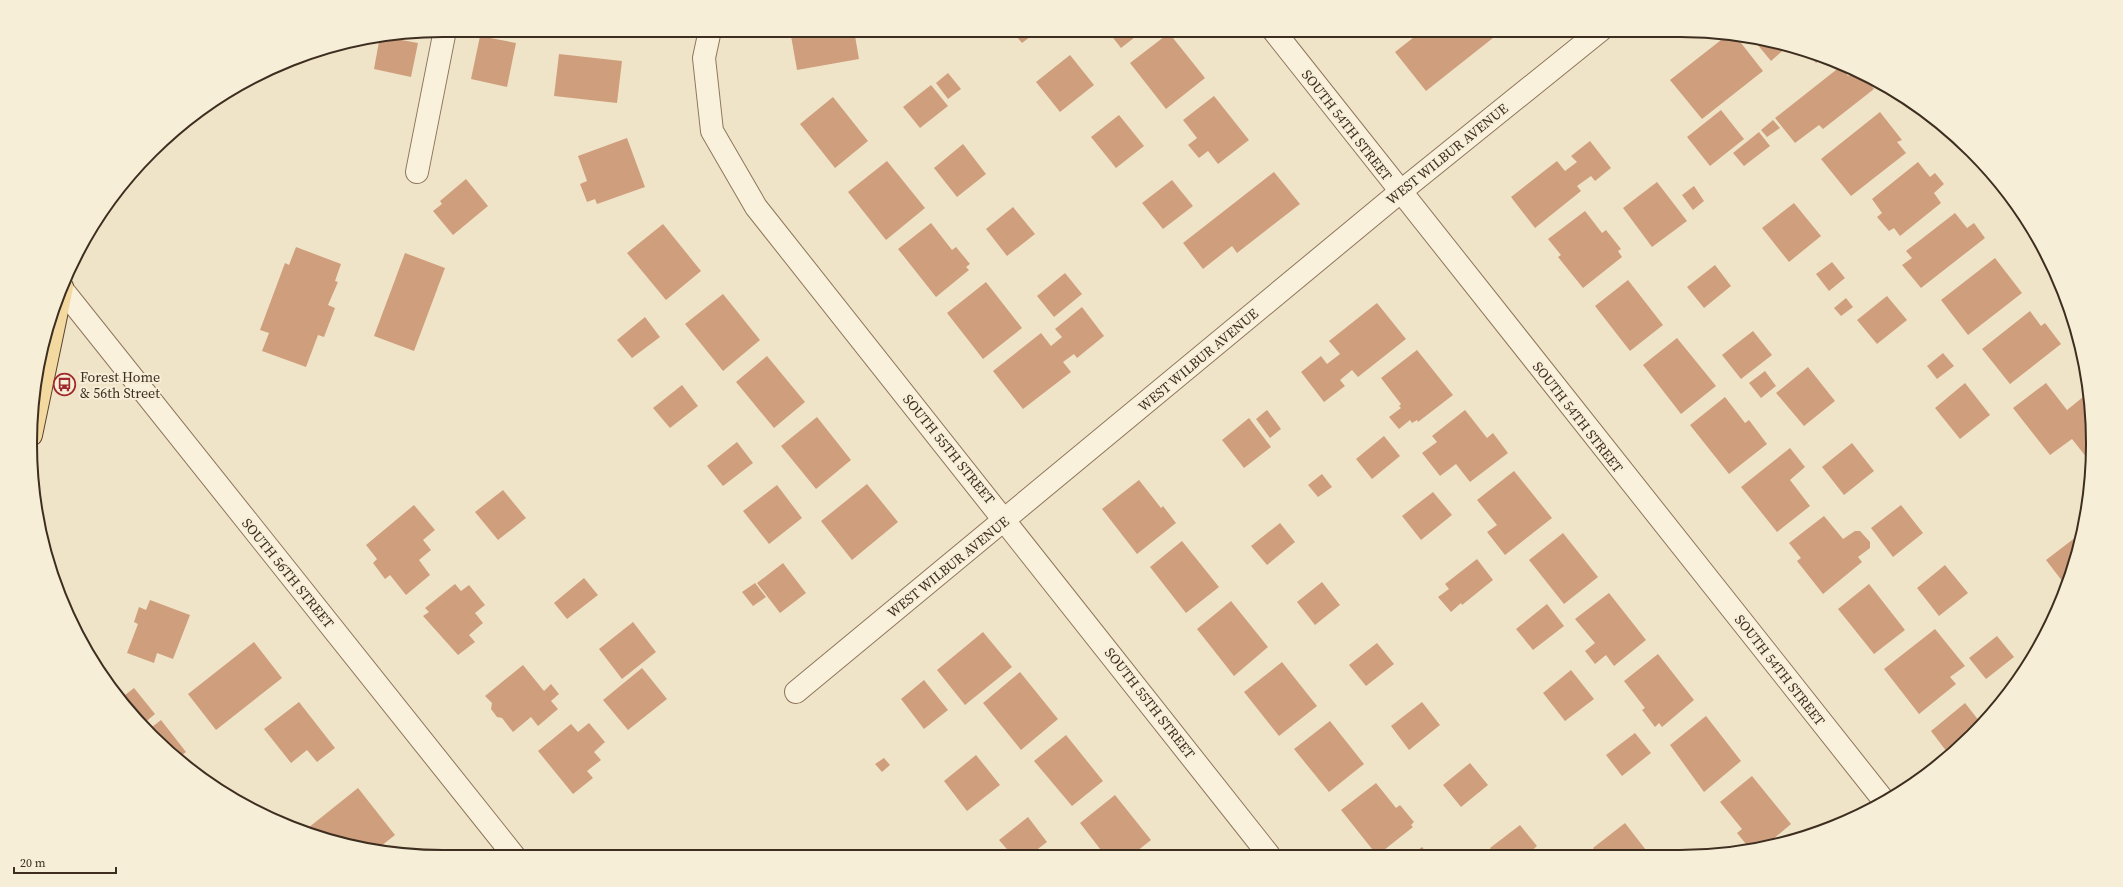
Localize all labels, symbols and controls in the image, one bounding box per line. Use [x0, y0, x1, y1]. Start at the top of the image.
street label: SOUTH 54TH STREET [1297, 65, 1397, 185]
street label: WEST WILBUR AVENUE [1382, 99, 1512, 209]
street label: WEST WILBUR AVENUE [1134, 304, 1262, 416]
street label: SOUTH 54TH STREET [1528, 357, 1628, 477]
place label: Forest Home & 56th Street [80, 367, 160, 403]
bus stop icon: Forest Home & 56th Street [52, 372, 78, 398]
street label: SOUTH 55TH STREET [898, 390, 1000, 509]
street label: WEST WILBUR AVENUE [883, 512, 1013, 622]
street label: SOUTH 56TH STREET [237, 514, 339, 633]
street label: SOUTH 54TH STREET [1730, 610, 1830, 730]
street label: SOUTH 55TH STREET [1100, 643, 1200, 763]
scale bar [14, 849, 116, 875]
text: 20 m [20, 855, 46, 871]

